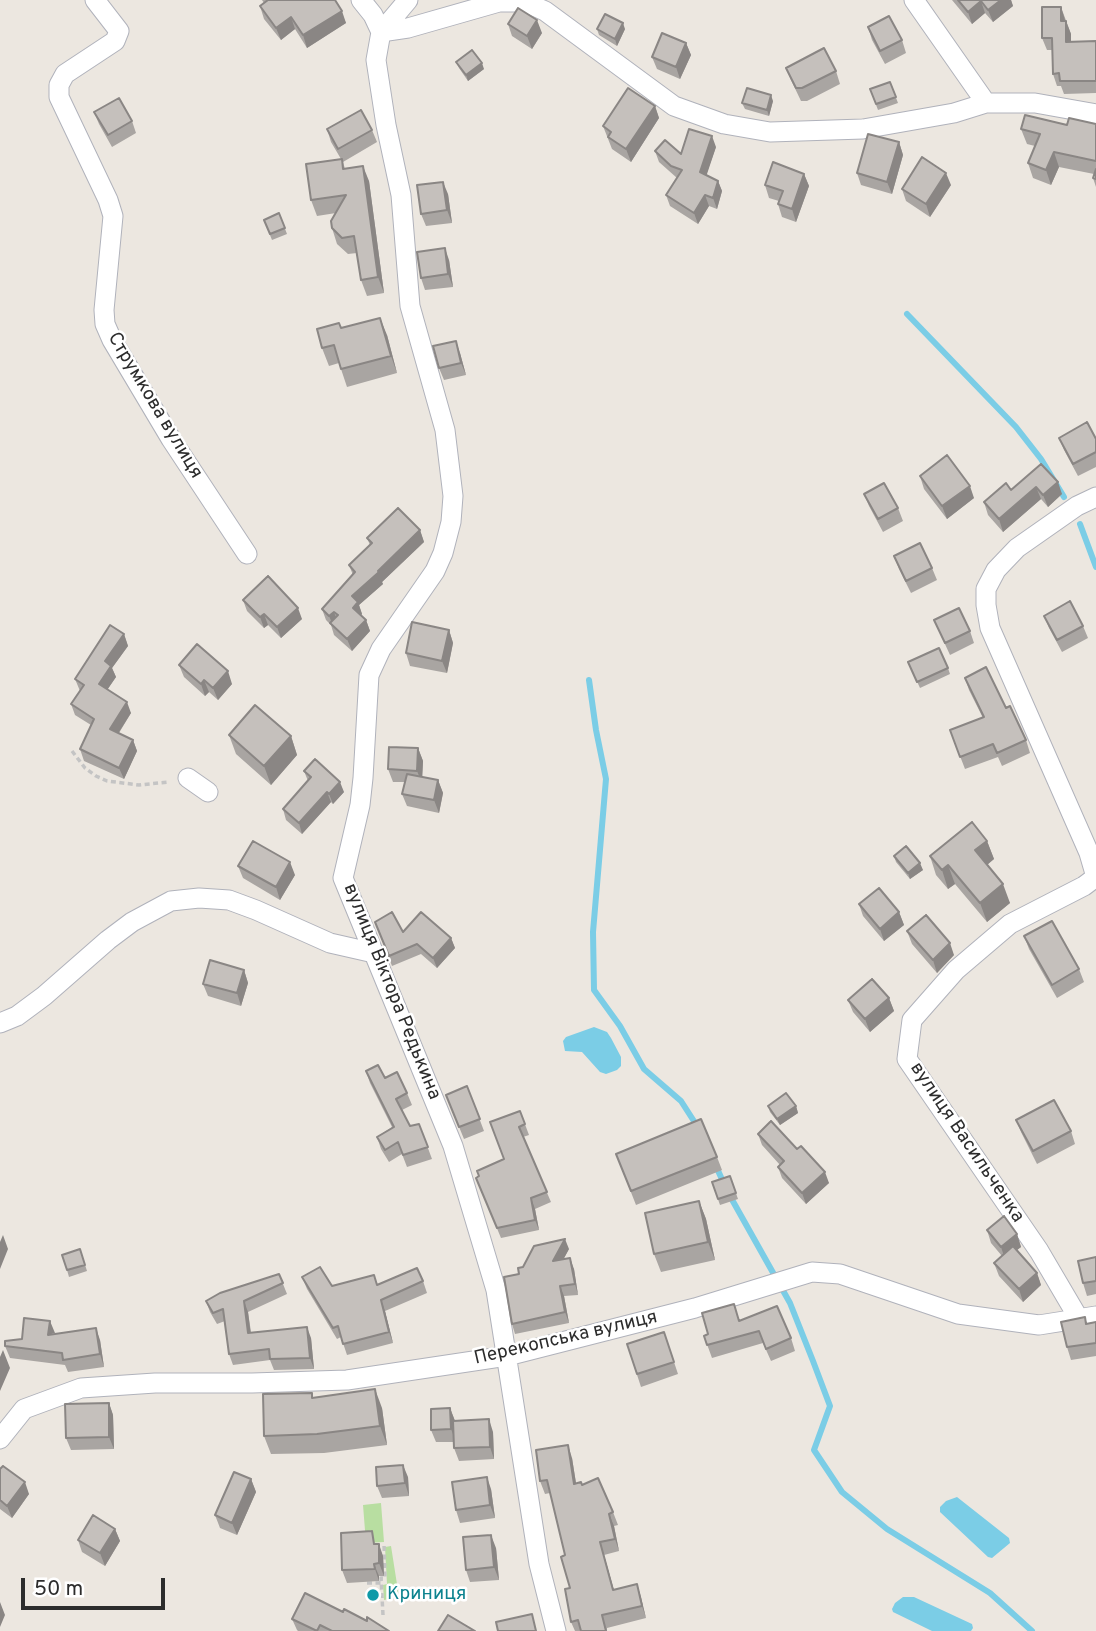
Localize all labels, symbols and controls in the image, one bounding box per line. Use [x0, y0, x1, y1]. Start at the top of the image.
street label: Струмкова вулиця [101, 329, 207, 483]
street label: вулиця Віктора Редькина [337, 881, 445, 1103]
street label: вулиця Васильченка [904, 1058, 1028, 1228]
street label: Перекопська вулиця [472, 1307, 660, 1371]
scale bar [24, 1564, 168, 1608]
text: 50 m [34, 1576, 83, 1603]
place label: Криниця [387, 1584, 466, 1606]
marker: Криниця [365, 1587, 381, 1603]

